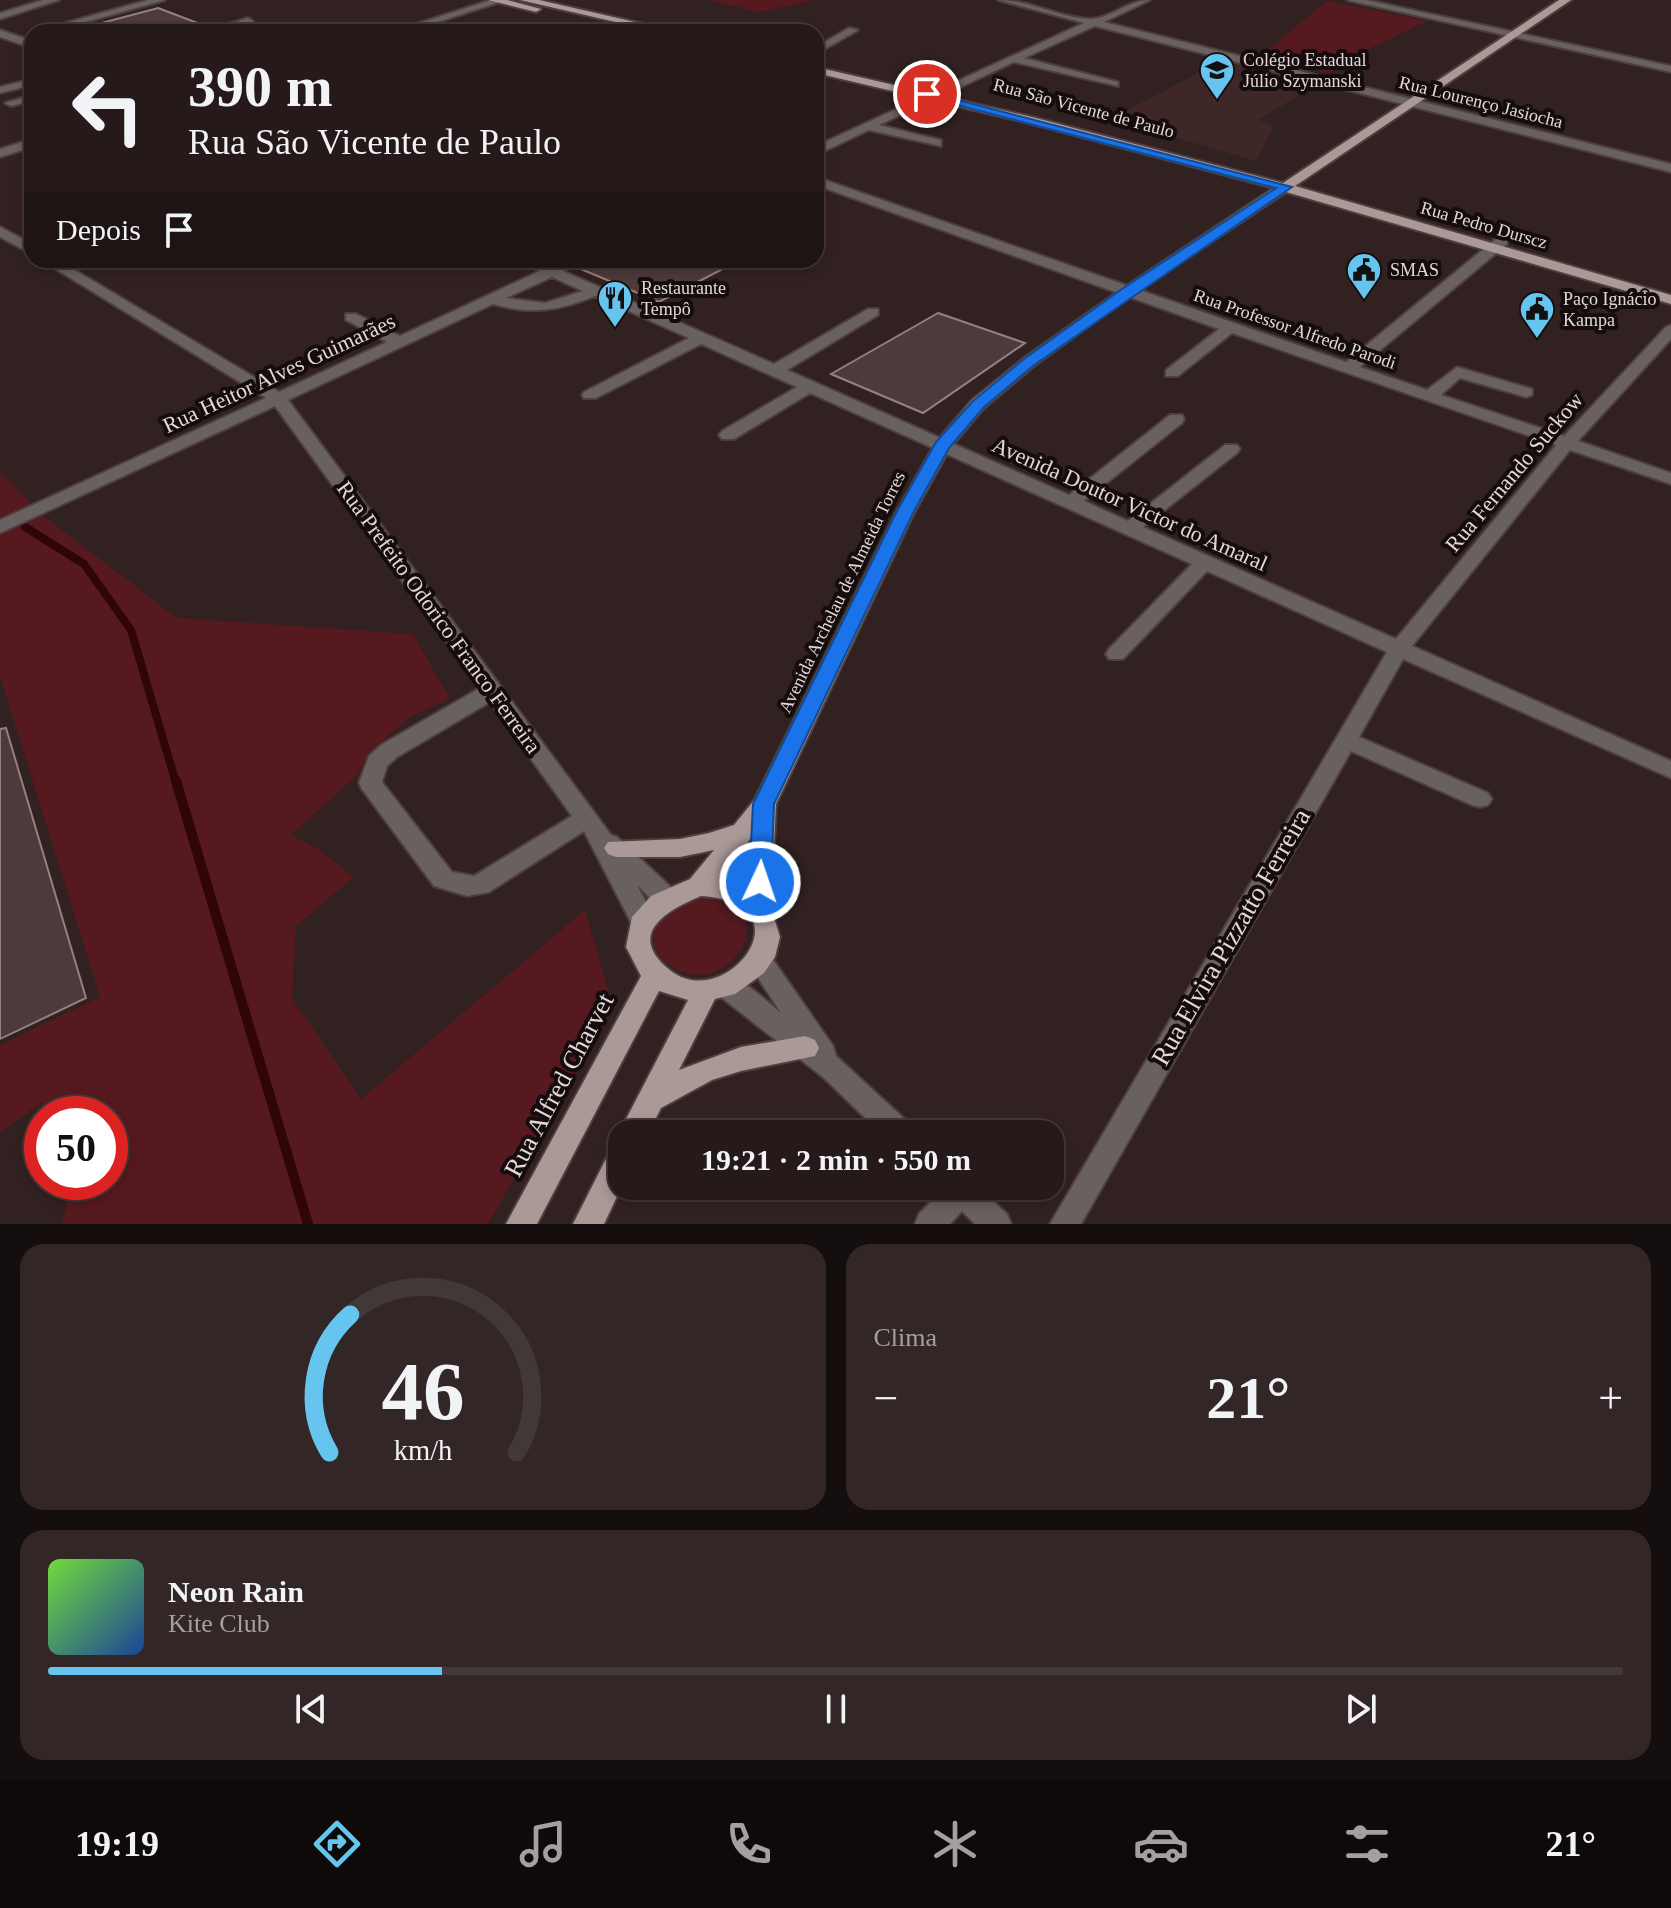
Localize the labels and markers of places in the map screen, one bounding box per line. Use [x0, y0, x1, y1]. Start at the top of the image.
place label: Colégio Estadual Júlio Szymanski [1243, 50, 1366, 91]
school or university icon: Colégio Estadual Júlio Szymanski [1198, 51, 1236, 101]
pin [893, 60, 961, 128]
public building icon: SMAS [1345, 251, 1383, 301]
place label: SMAS [1390, 260, 1439, 280]
place label: Restaurante Tempô [641, 278, 726, 319]
restaurant icon: Restaurante Tempô [596, 279, 634, 329]
place label: Paço Ignácio Kampa [1563, 289, 1656, 330]
public building icon: Paço Ignácio Kampa [1518, 290, 1556, 340]

